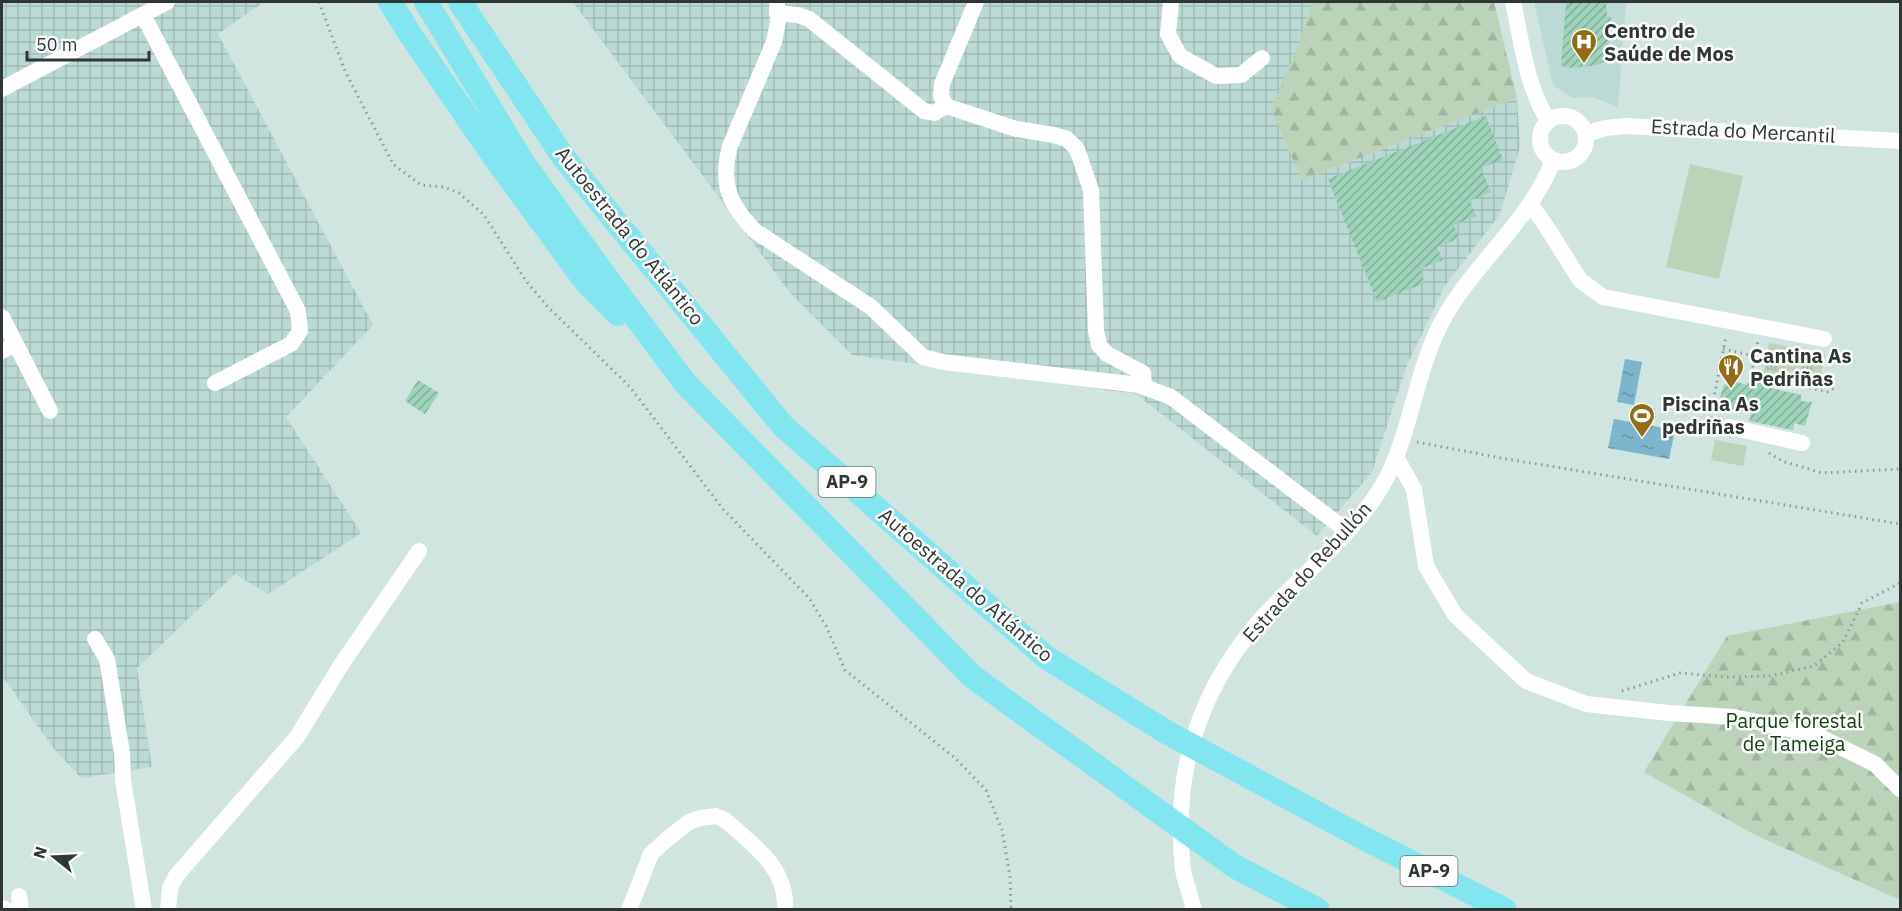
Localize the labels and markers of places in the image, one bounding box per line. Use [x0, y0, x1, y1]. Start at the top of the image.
place label: Centro de Saúde de Mos [1604, 17, 1734, 67]
hospital icon: Centro de Saúde de Mos [1569, 27, 1599, 65]
place label: Cantina As Pedriñas [1750, 342, 1852, 392]
restaurant icon: Cantina As Pedriñas [1716, 352, 1746, 390]
place label: Piscina As pedriñas [1662, 390, 1759, 440]
sports icon: Piscina As pedriñas [1627, 401, 1657, 439]

